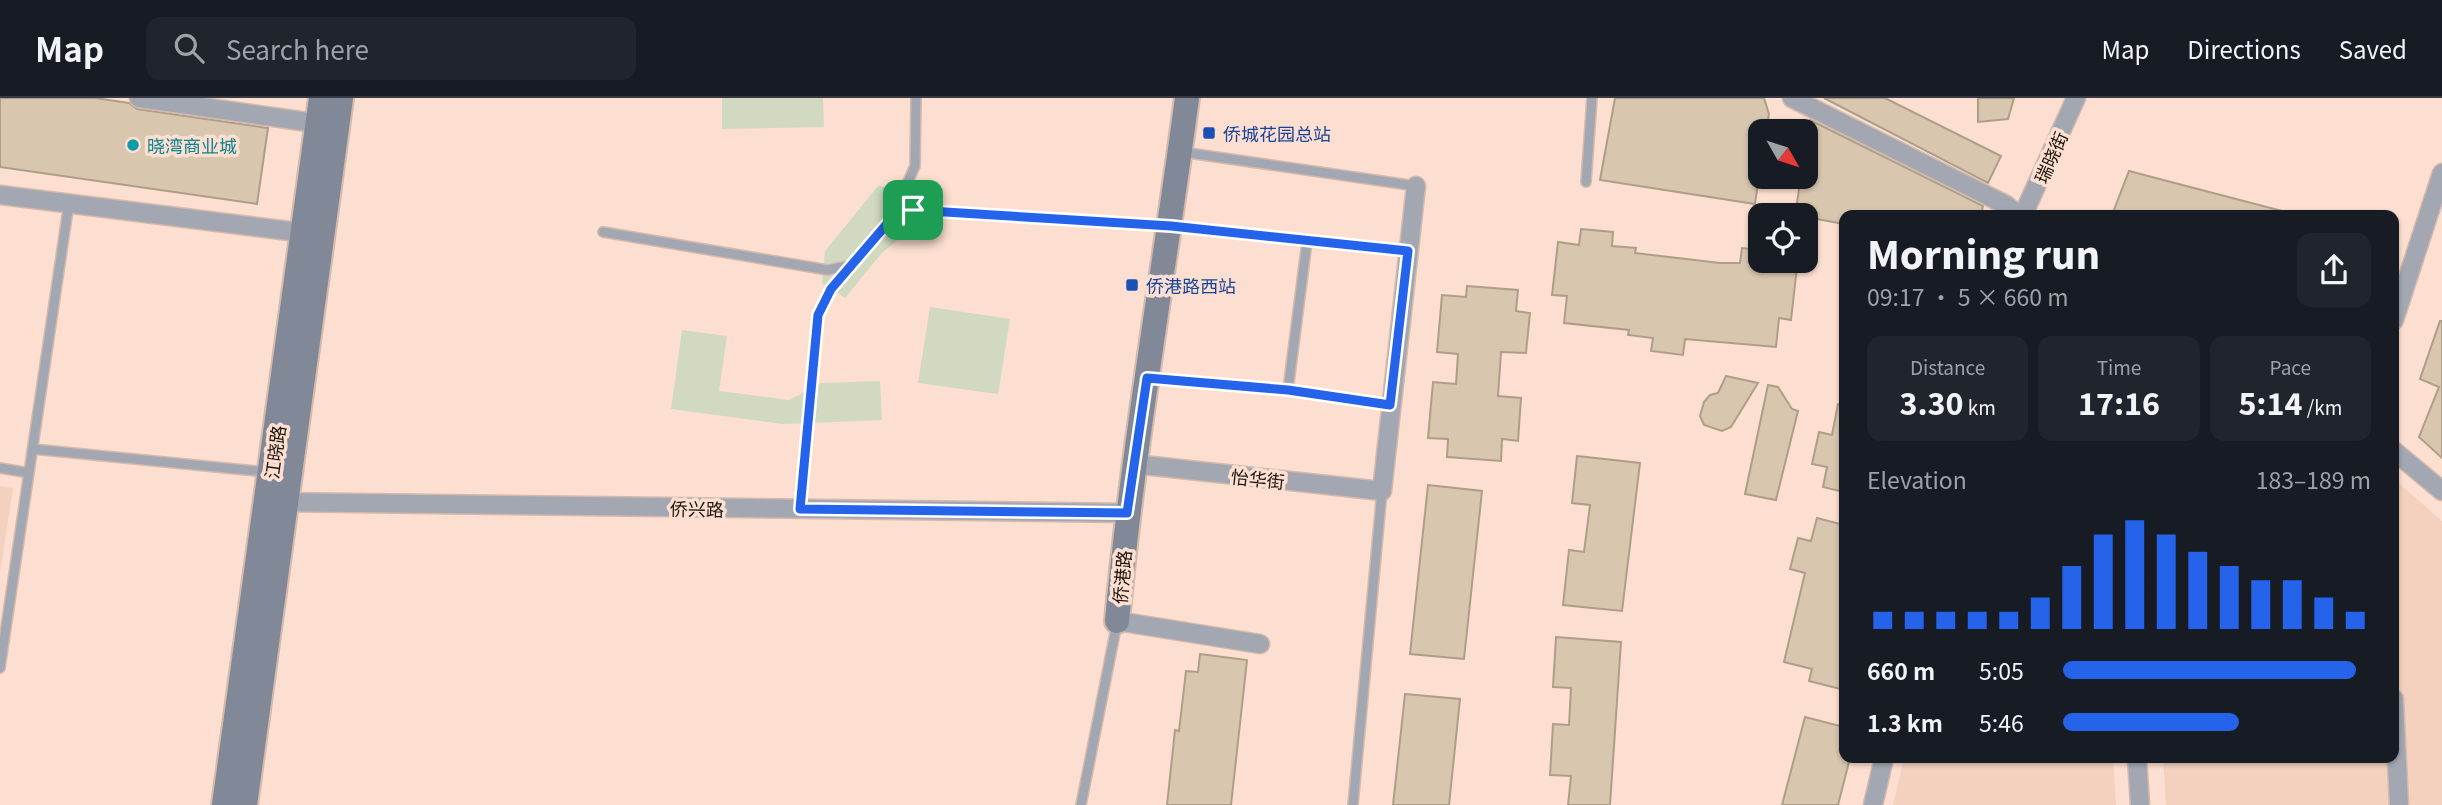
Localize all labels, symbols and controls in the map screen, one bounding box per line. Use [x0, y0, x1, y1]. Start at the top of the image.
search box [146, 17, 636, 80]
text: Map [35, 24, 104, 72]
icon: search [170, 29, 208, 67]
text: Search here [226, 30, 369, 67]
text: Map [2101, 31, 2149, 66]
text: Directions [2187, 31, 2301, 66]
text: Saved [2339, 31, 2407, 66]
north arrow [1748, 119, 1818, 189]
map controls [1748, 119, 1818, 273]
place label: 侨城花园总站 [1223, 120, 1331, 146]
marker: 侨城花园总站 [1201, 125, 1217, 141]
street label: 瑞晓街 [2027, 127, 2073, 187]
place label: 晓湾商业城 [147, 132, 237, 158]
marker: 晓湾商业城 [125, 137, 141, 153]
pin [883, 180, 943, 240]
icon: arrive [894, 191, 932, 229]
button: locate [1748, 203, 1818, 273]
text: Morning run [1867, 225, 2100, 280]
button: share [2297, 233, 2371, 307]
place label: 侨港路西站 [1146, 272, 1236, 298]
marker: 侨港路西站 [1124, 277, 1140, 293]
text: 09:17 · 5 × 660 m [1867, 279, 2069, 313]
text: Distance [1910, 353, 1985, 380]
text: Time [2097, 353, 2141, 380]
text: Pace [2270, 353, 2311, 380]
text: 3.30 [1899, 380, 1964, 424]
text: 17:16 [2078, 380, 2160, 424]
text: 5:14 [2238, 380, 2302, 424]
text: km [1964, 393, 1996, 420]
text: /km [2302, 393, 2342, 420]
street label: 江晓路 [257, 423, 291, 481]
street label: 怡华街 [1230, 462, 1286, 494]
text: Elevation [1867, 462, 1967, 496]
text: 183–189 m [2256, 462, 2371, 496]
street label: 侨兴路 [670, 495, 724, 521]
street label: 侨港路 [1106, 549, 1136, 605]
text: 660 m [1867, 653, 1935, 687]
text: 5:05 [1979, 653, 2024, 687]
text: 1.3 km [1867, 705, 1943, 739]
text: 5:46 [1979, 705, 2024, 739]

